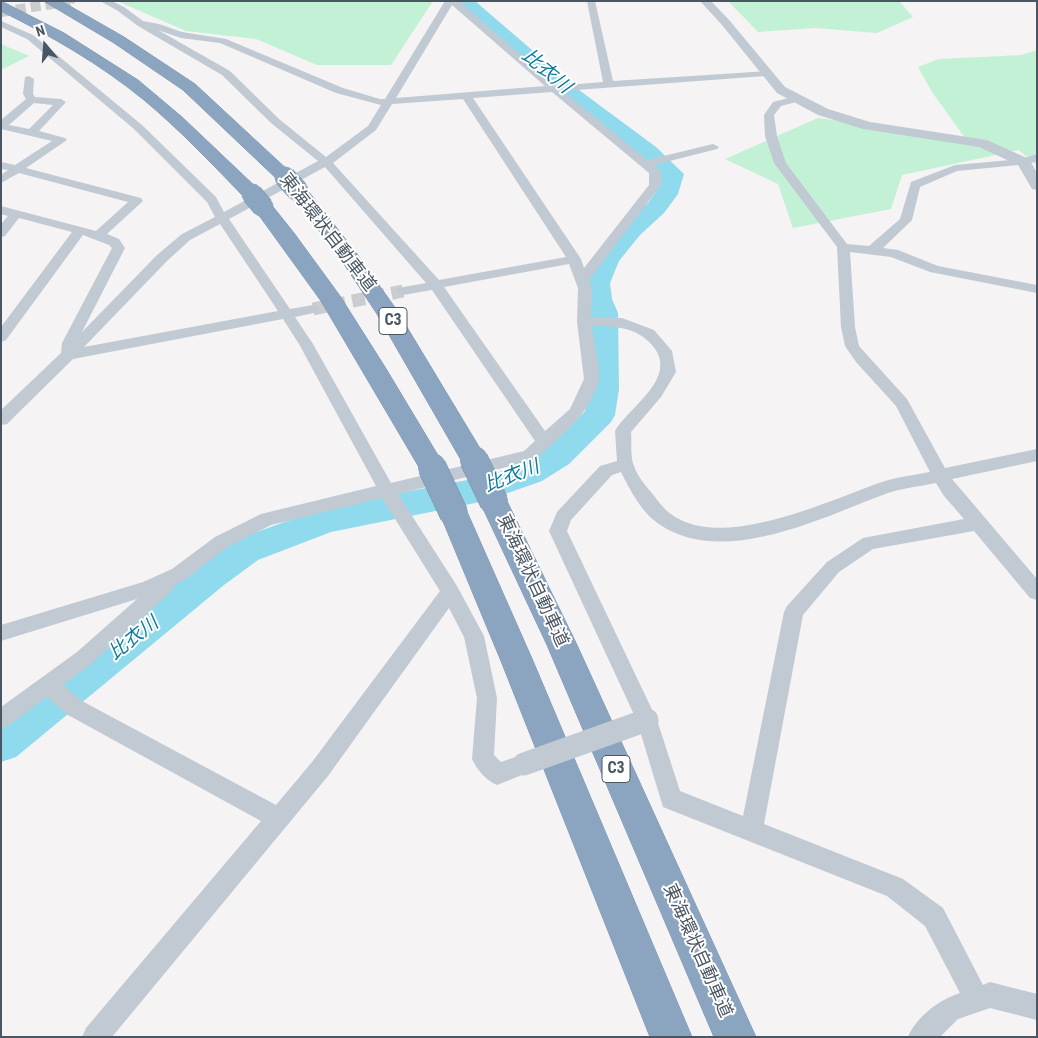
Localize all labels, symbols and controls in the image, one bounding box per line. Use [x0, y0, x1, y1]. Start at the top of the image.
north arrow [20, 20, 70, 70]
text: N [34, 22, 47, 40]
water label: 比衣川 [517, 45, 575, 99]
street label: 東海環状自動車道 [274, 170, 380, 296]
road number: C3 [379, 308, 407, 334]
water label: 比衣川 [481, 456, 543, 498]
street label: 東海環状自動車道 [492, 511, 572, 651]
water label: 比衣川 [105, 612, 163, 666]
road number: C3 [602, 756, 630, 782]
street label: 東海環状自動車道 [658, 881, 736, 1021]

